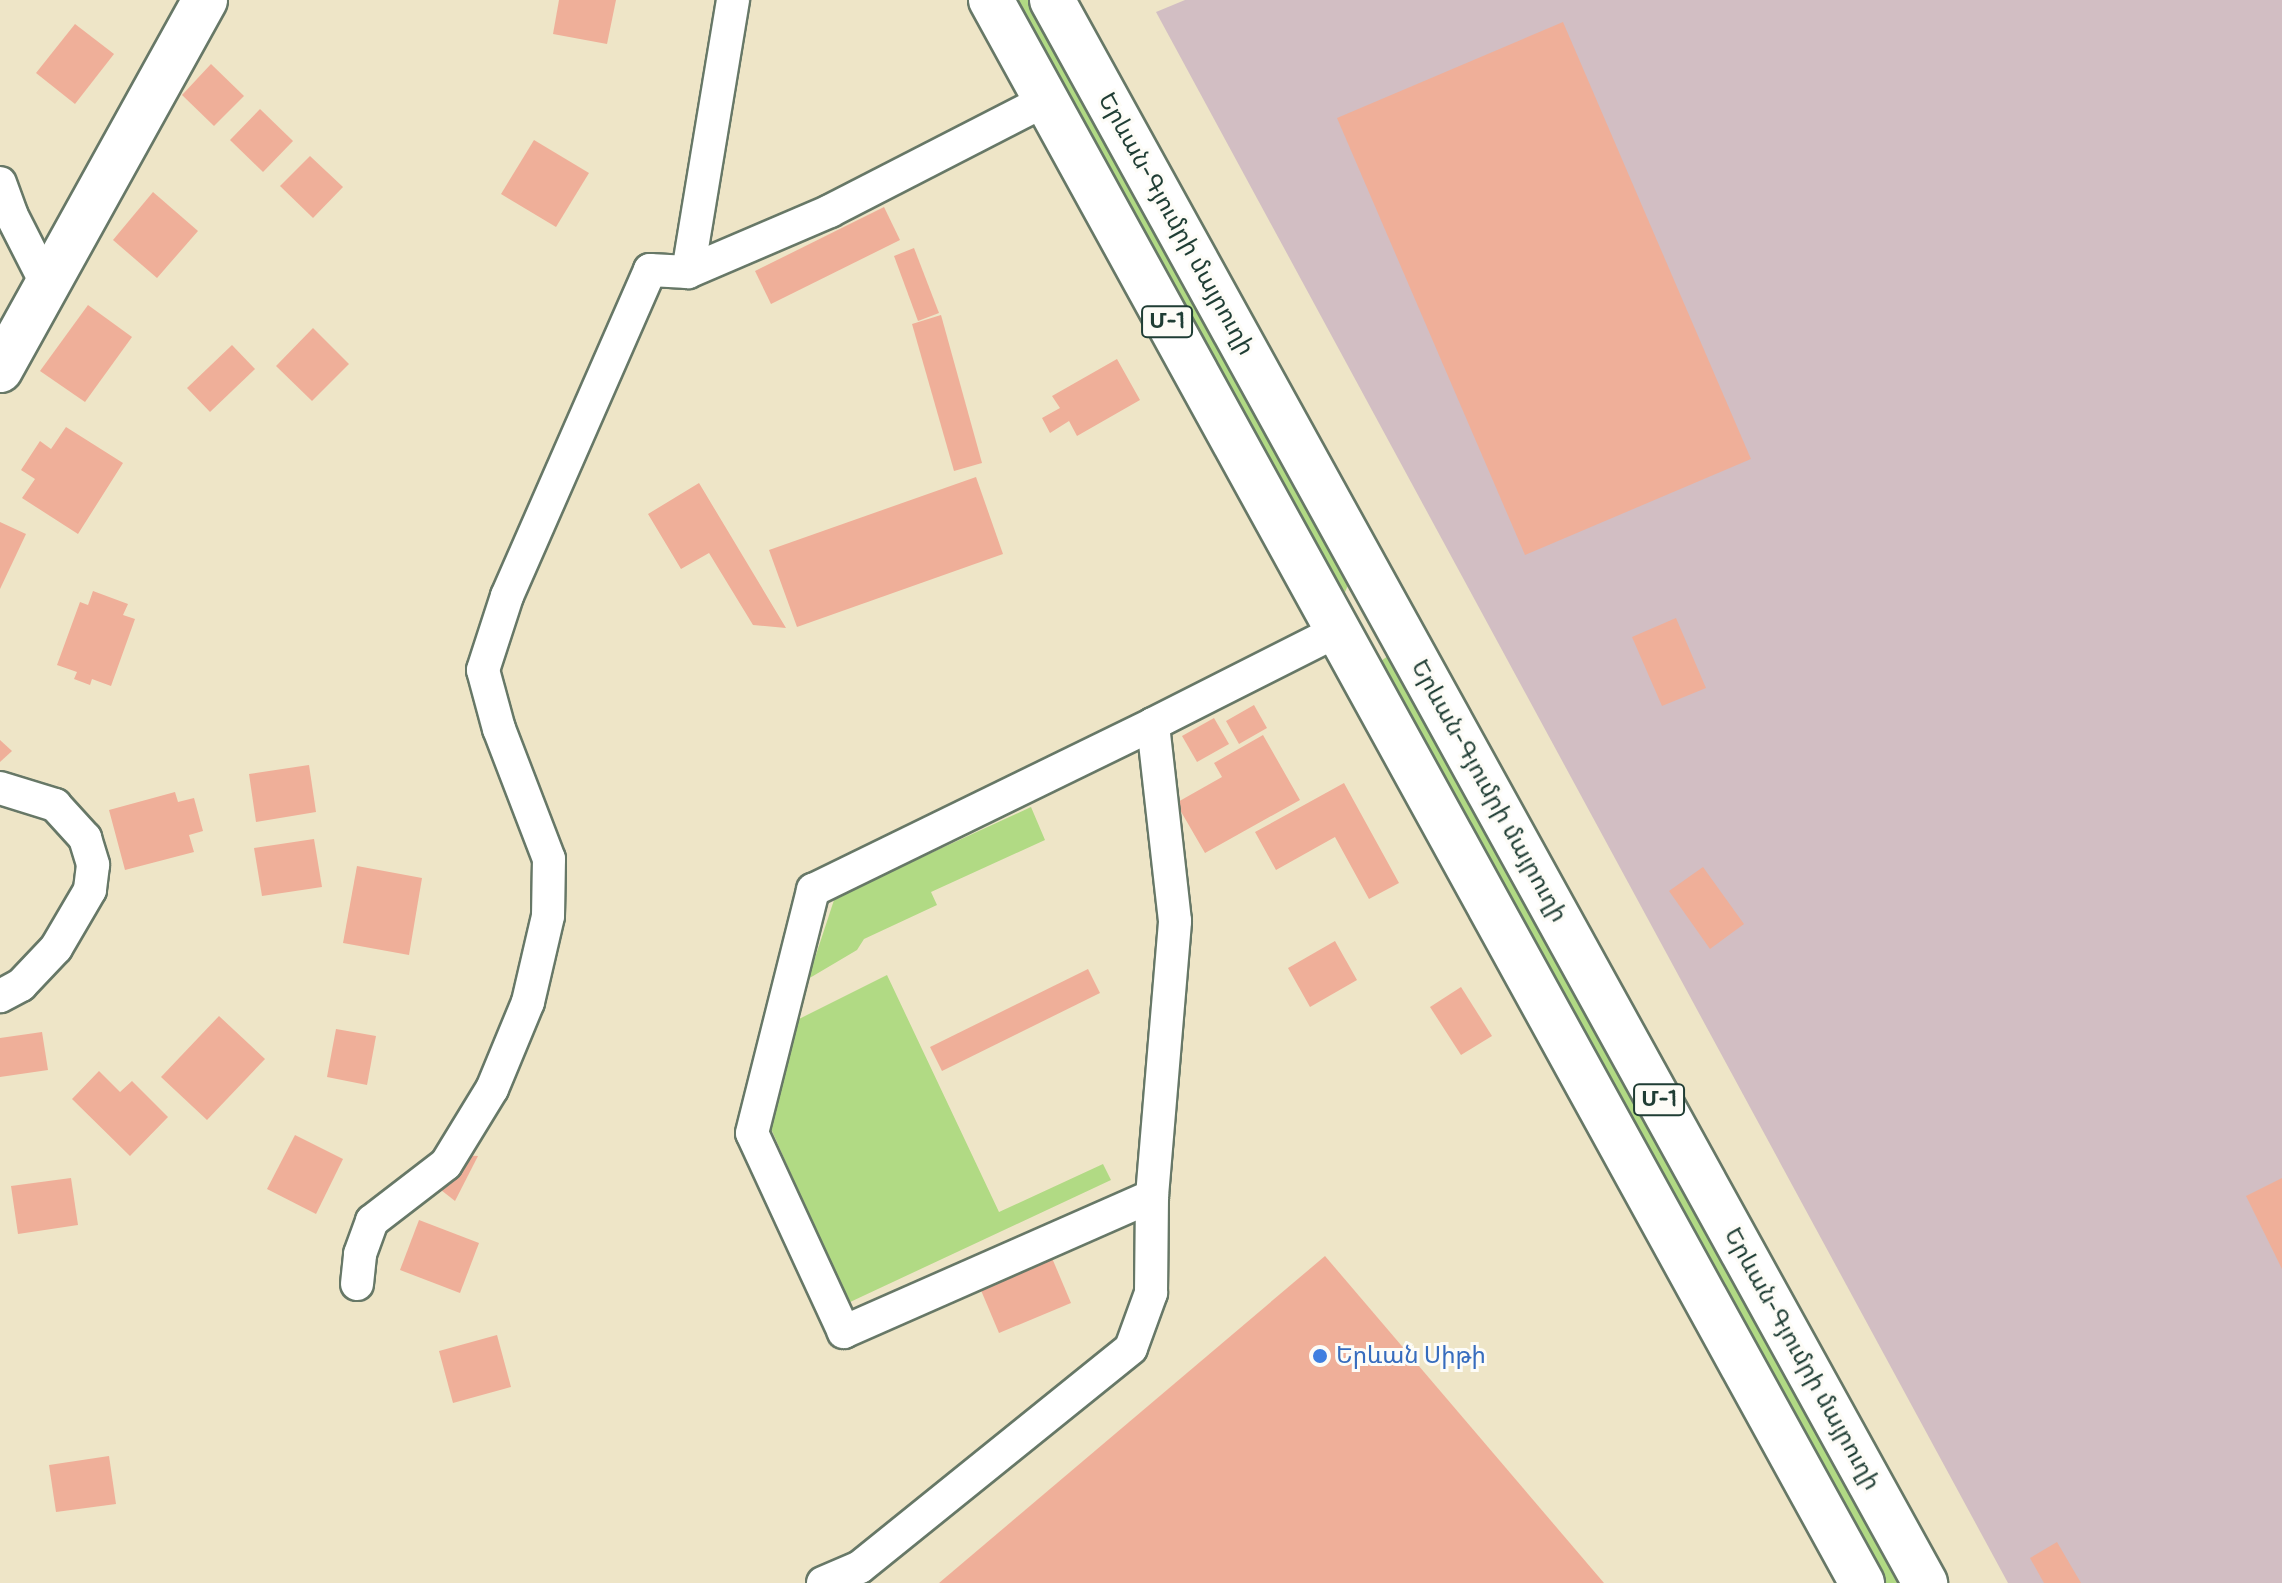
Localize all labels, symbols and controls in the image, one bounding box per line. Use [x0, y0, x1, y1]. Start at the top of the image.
street label: Երևան-Գյումրի մայրուղի [1092, 88, 1260, 360]
road number: Մ-1 [1141, 304, 1193, 340]
street label: Երևան-Գյումրի մայրուղի [1405, 655, 1573, 927]
road number: Մ-1 [1633, 1082, 1685, 1118]
street label: Երևան-Գյումրի մայրուղի [1718, 1223, 1886, 1495]
place label: Երևան Սիթի [1336, 1342, 1486, 1370]
marker: Երևան Սիթի [1311, 1347, 1329, 1365]

